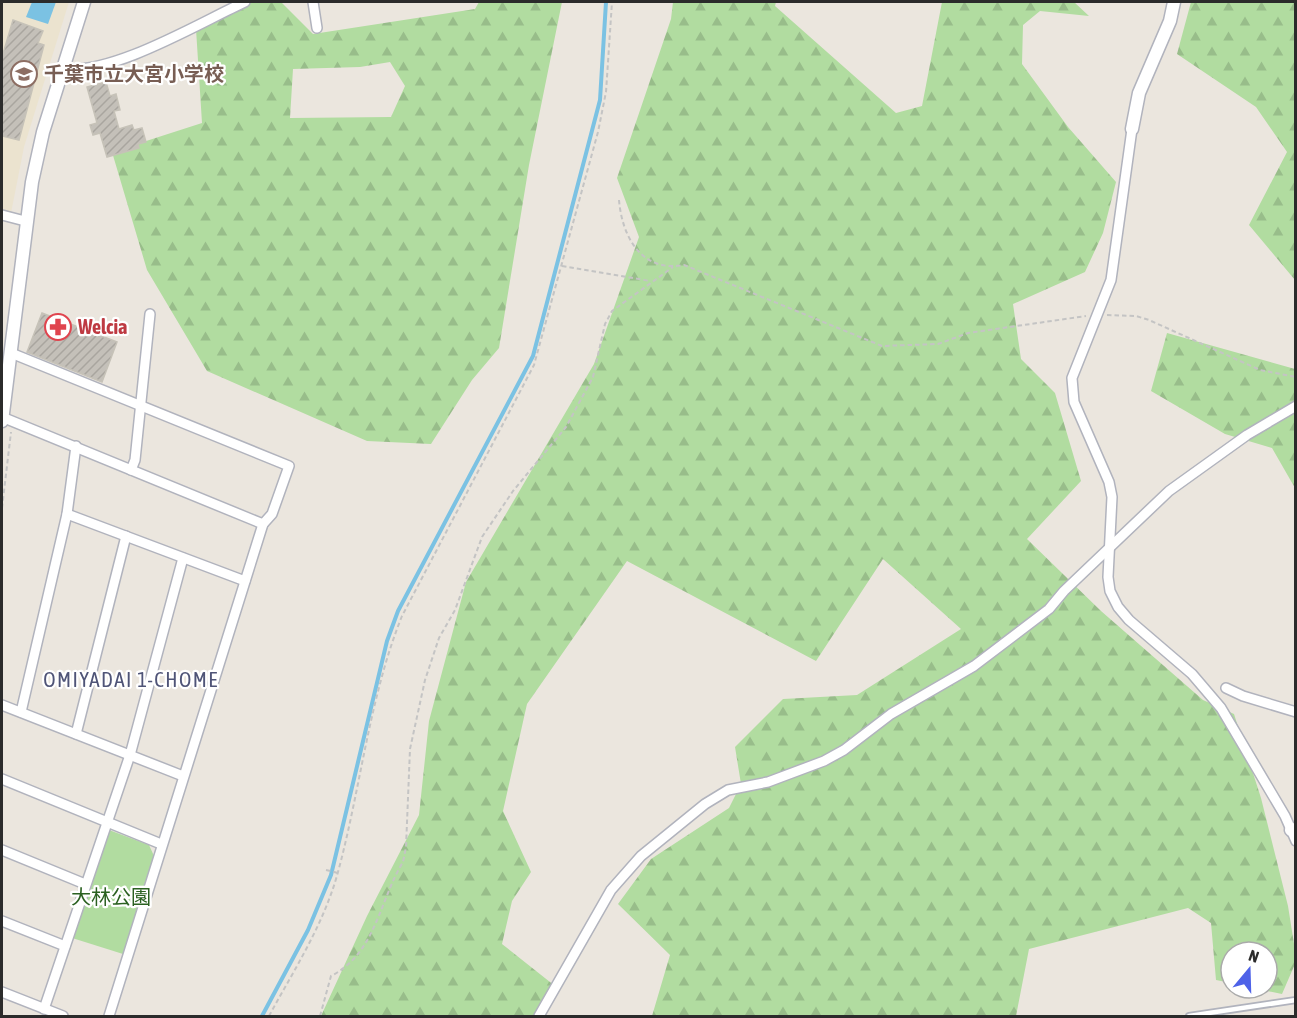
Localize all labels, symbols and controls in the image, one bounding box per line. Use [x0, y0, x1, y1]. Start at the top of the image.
school or university icon: 千葉市立大宮小学校 [9, 59, 39, 89]
place label: 千葉市立大宮小学校 [44, 62, 224, 85]
pharmacy icon: Welcia [43, 312, 73, 342]
place label: Welcia [77, 315, 127, 338]
district label: OMIYADAI 1-CHOME [43, 667, 219, 691]
park label: 大林公園 [71, 885, 151, 908]
north arrow [1219, 940, 1279, 1000]
text: N [1246, 946, 1261, 966]

